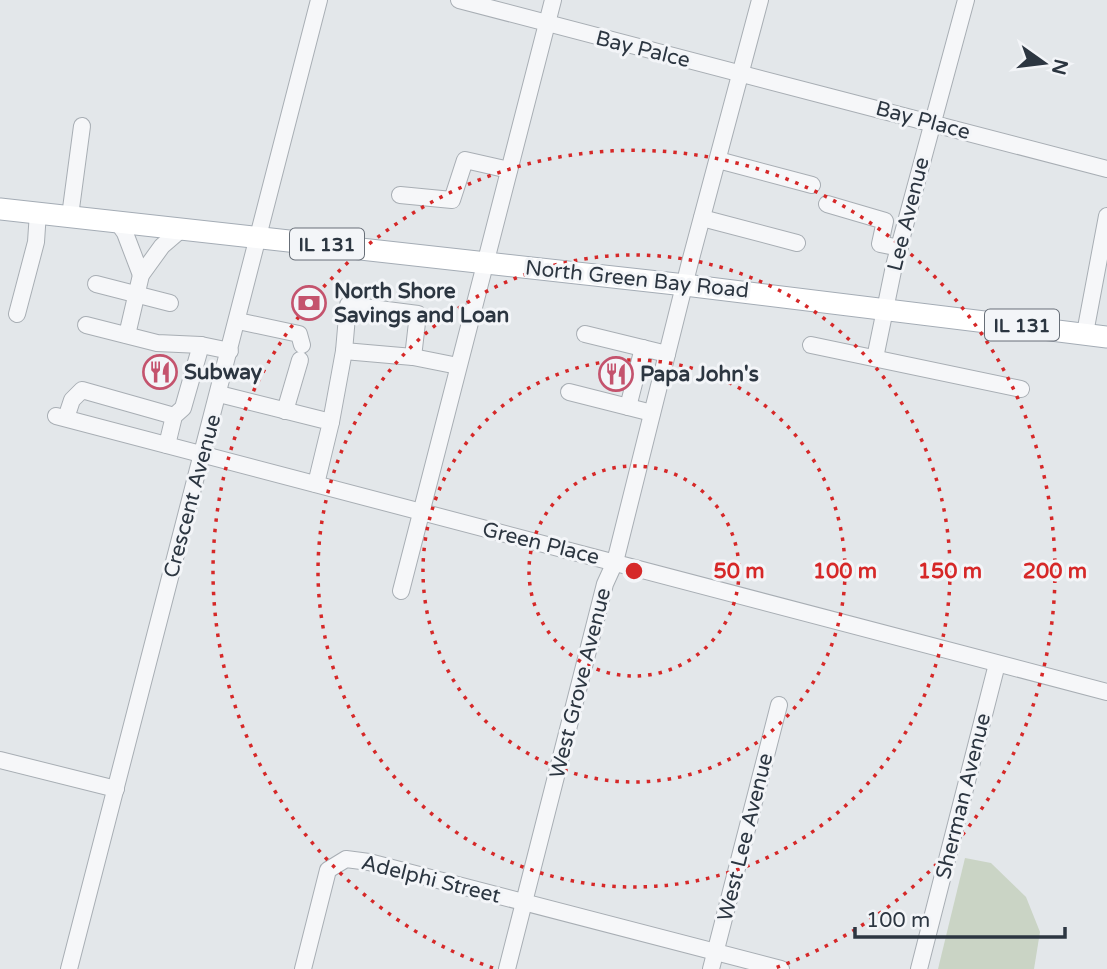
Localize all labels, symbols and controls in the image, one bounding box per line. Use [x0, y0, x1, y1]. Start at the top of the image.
street label: Bay Palce [593, 26, 693, 73]
north arrow [1009, 28, 1079, 98]
text: N [1047, 57, 1072, 77]
street label: Bay Place [873, 96, 973, 145]
street label: Lee Avenue [882, 154, 935, 274]
road number: IL 131 [290, 228, 364, 260]
street label: North Green Bay Road [524, 255, 750, 304]
place label: North Shore Savings and Loan [334, 279, 509, 328]
bank icon: North Shore Savings and Loan [290, 284, 328, 322]
road number: IL 131 [985, 310, 1059, 340]
restaurant icon: Subway [141, 353, 179, 391]
restaurant icon: Papa John's [597, 355, 635, 393]
place label: Subway [184, 360, 263, 385]
place label: Papa John's [640, 362, 759, 387]
street label: Crescent Avenue [159, 412, 226, 581]
street label: Green Place [480, 517, 602, 570]
centre of rings [622, 559, 646, 583]
text: 50 m [713, 559, 765, 584]
text: 100 m [813, 559, 877, 584]
text: 150 m [918, 559, 982, 584]
text: 200 m [1023, 559, 1087, 584]
street label: West Grove Avenue [545, 585, 616, 781]
street label: Sherman Avenue [931, 711, 996, 882]
street label: West Lee Avenue [713, 750, 778, 924]
street label: Adelphi Street [359, 850, 503, 909]
scale bar [855, 895, 1065, 939]
text: 100 m [866, 908, 930, 933]

